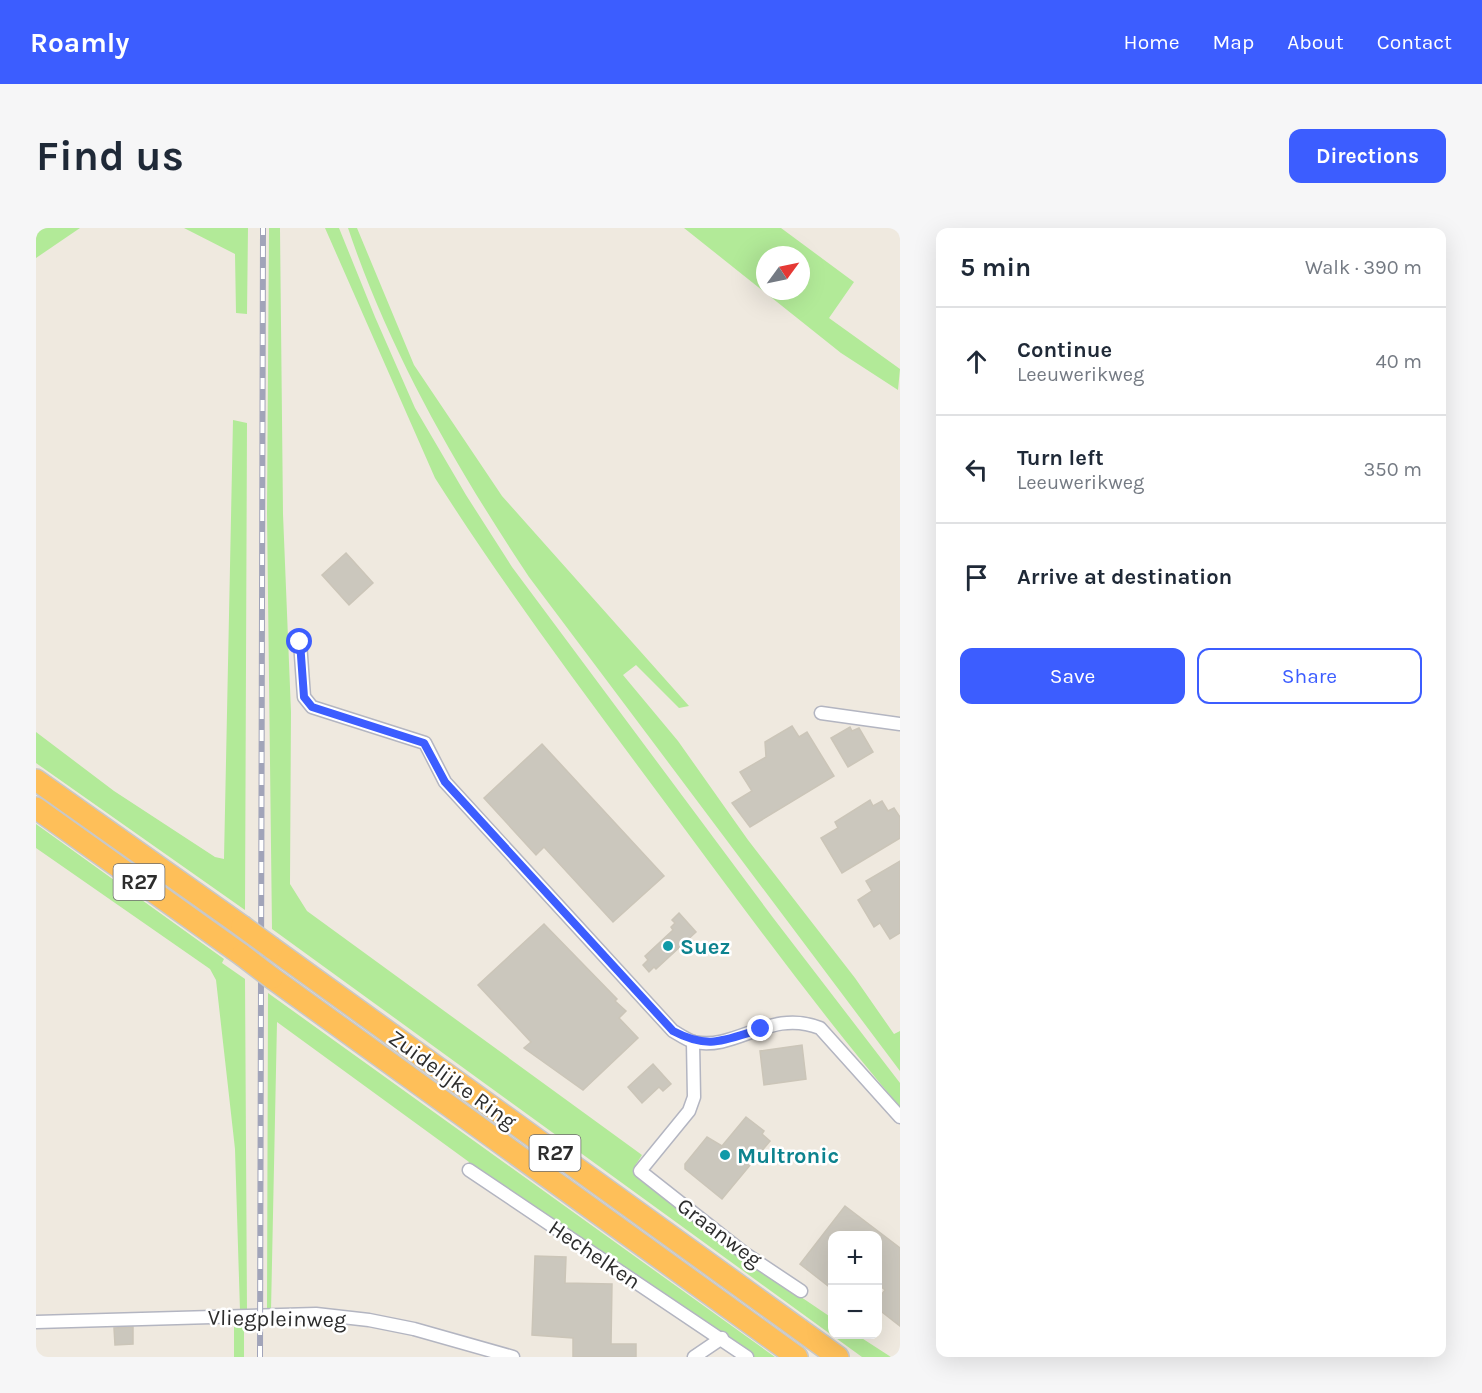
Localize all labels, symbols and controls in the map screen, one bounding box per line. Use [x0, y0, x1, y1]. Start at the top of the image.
text: Roamly [30, 26, 129, 59]
text: Home [1124, 30, 1180, 54]
text: Map [1213, 30, 1254, 54]
text: About [1287, 30, 1344, 54]
text: Contact [1377, 30, 1452, 54]
button: Directions [1289, 129, 1446, 183]
text: Find us [36, 131, 184, 181]
north arrow [756, 246, 810, 300]
text: 5 min [960, 252, 1031, 283]
text: Walk · 390 m [1305, 256, 1422, 279]
text: Continue [1017, 337, 1112, 363]
icon: ahead [960, 345, 993, 378]
text: 40 m [1376, 350, 1422, 373]
text: Leeuwerikweg [1017, 363, 1144, 386]
text: Turn left [1017, 445, 1104, 471]
icon: left [960, 453, 993, 486]
text: 350 m [1364, 458, 1422, 481]
text: Leeuwerikweg [1017, 471, 1144, 494]
icon: arrive [960, 561, 993, 594]
text: Arrive at destination [1017, 564, 1232, 590]
route start [286, 628, 312, 654]
button: Save [960, 648, 1185, 704]
button: Share [1197, 648, 1422, 704]
road number: R27 [114, 864, 164, 900]
place label: Suez [680, 934, 730, 960]
marker: Suez [661, 939, 675, 953]
route end [747, 1015, 773, 1041]
street label: Zuidelijke Ring [383, 1025, 522, 1135]
road number: R27 [530, 1135, 580, 1171]
place label: Multronic [737, 1143, 839, 1169]
marker: Multronic [718, 1148, 732, 1162]
street label: Graanweg [672, 1193, 767, 1273]
street label: Hechelken [544, 1215, 645, 1295]
map controls [828, 1231, 882, 1339]
button: + [828, 1231, 882, 1285]
button: − [828, 1285, 882, 1339]
street label: Vliegpleinweg [207, 1305, 347, 1333]

